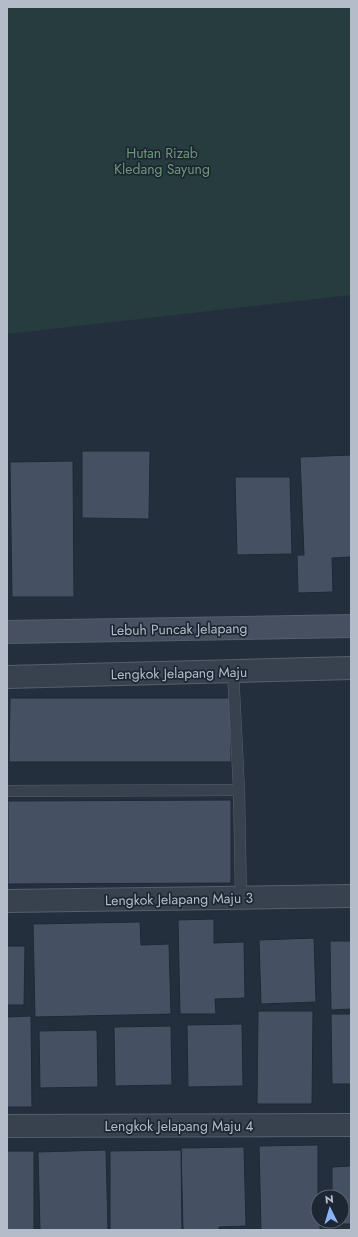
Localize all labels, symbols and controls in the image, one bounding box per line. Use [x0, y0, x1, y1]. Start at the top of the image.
park label: Hutan Rizab Kledang Sayung [114, 143, 210, 179]
street label: Lebuh Puncak Jelapang [110, 618, 248, 640]
street label: Lengkok Jelapang Maju [111, 662, 247, 684]
street label: Lengkok Jelapang Maju 3 [105, 888, 254, 910]
street label: Lengkok Jelapang Maju 4 [105, 1116, 253, 1136]
north arrow [310, 1189, 350, 1229]
text: N [324, 1191, 334, 1207]

